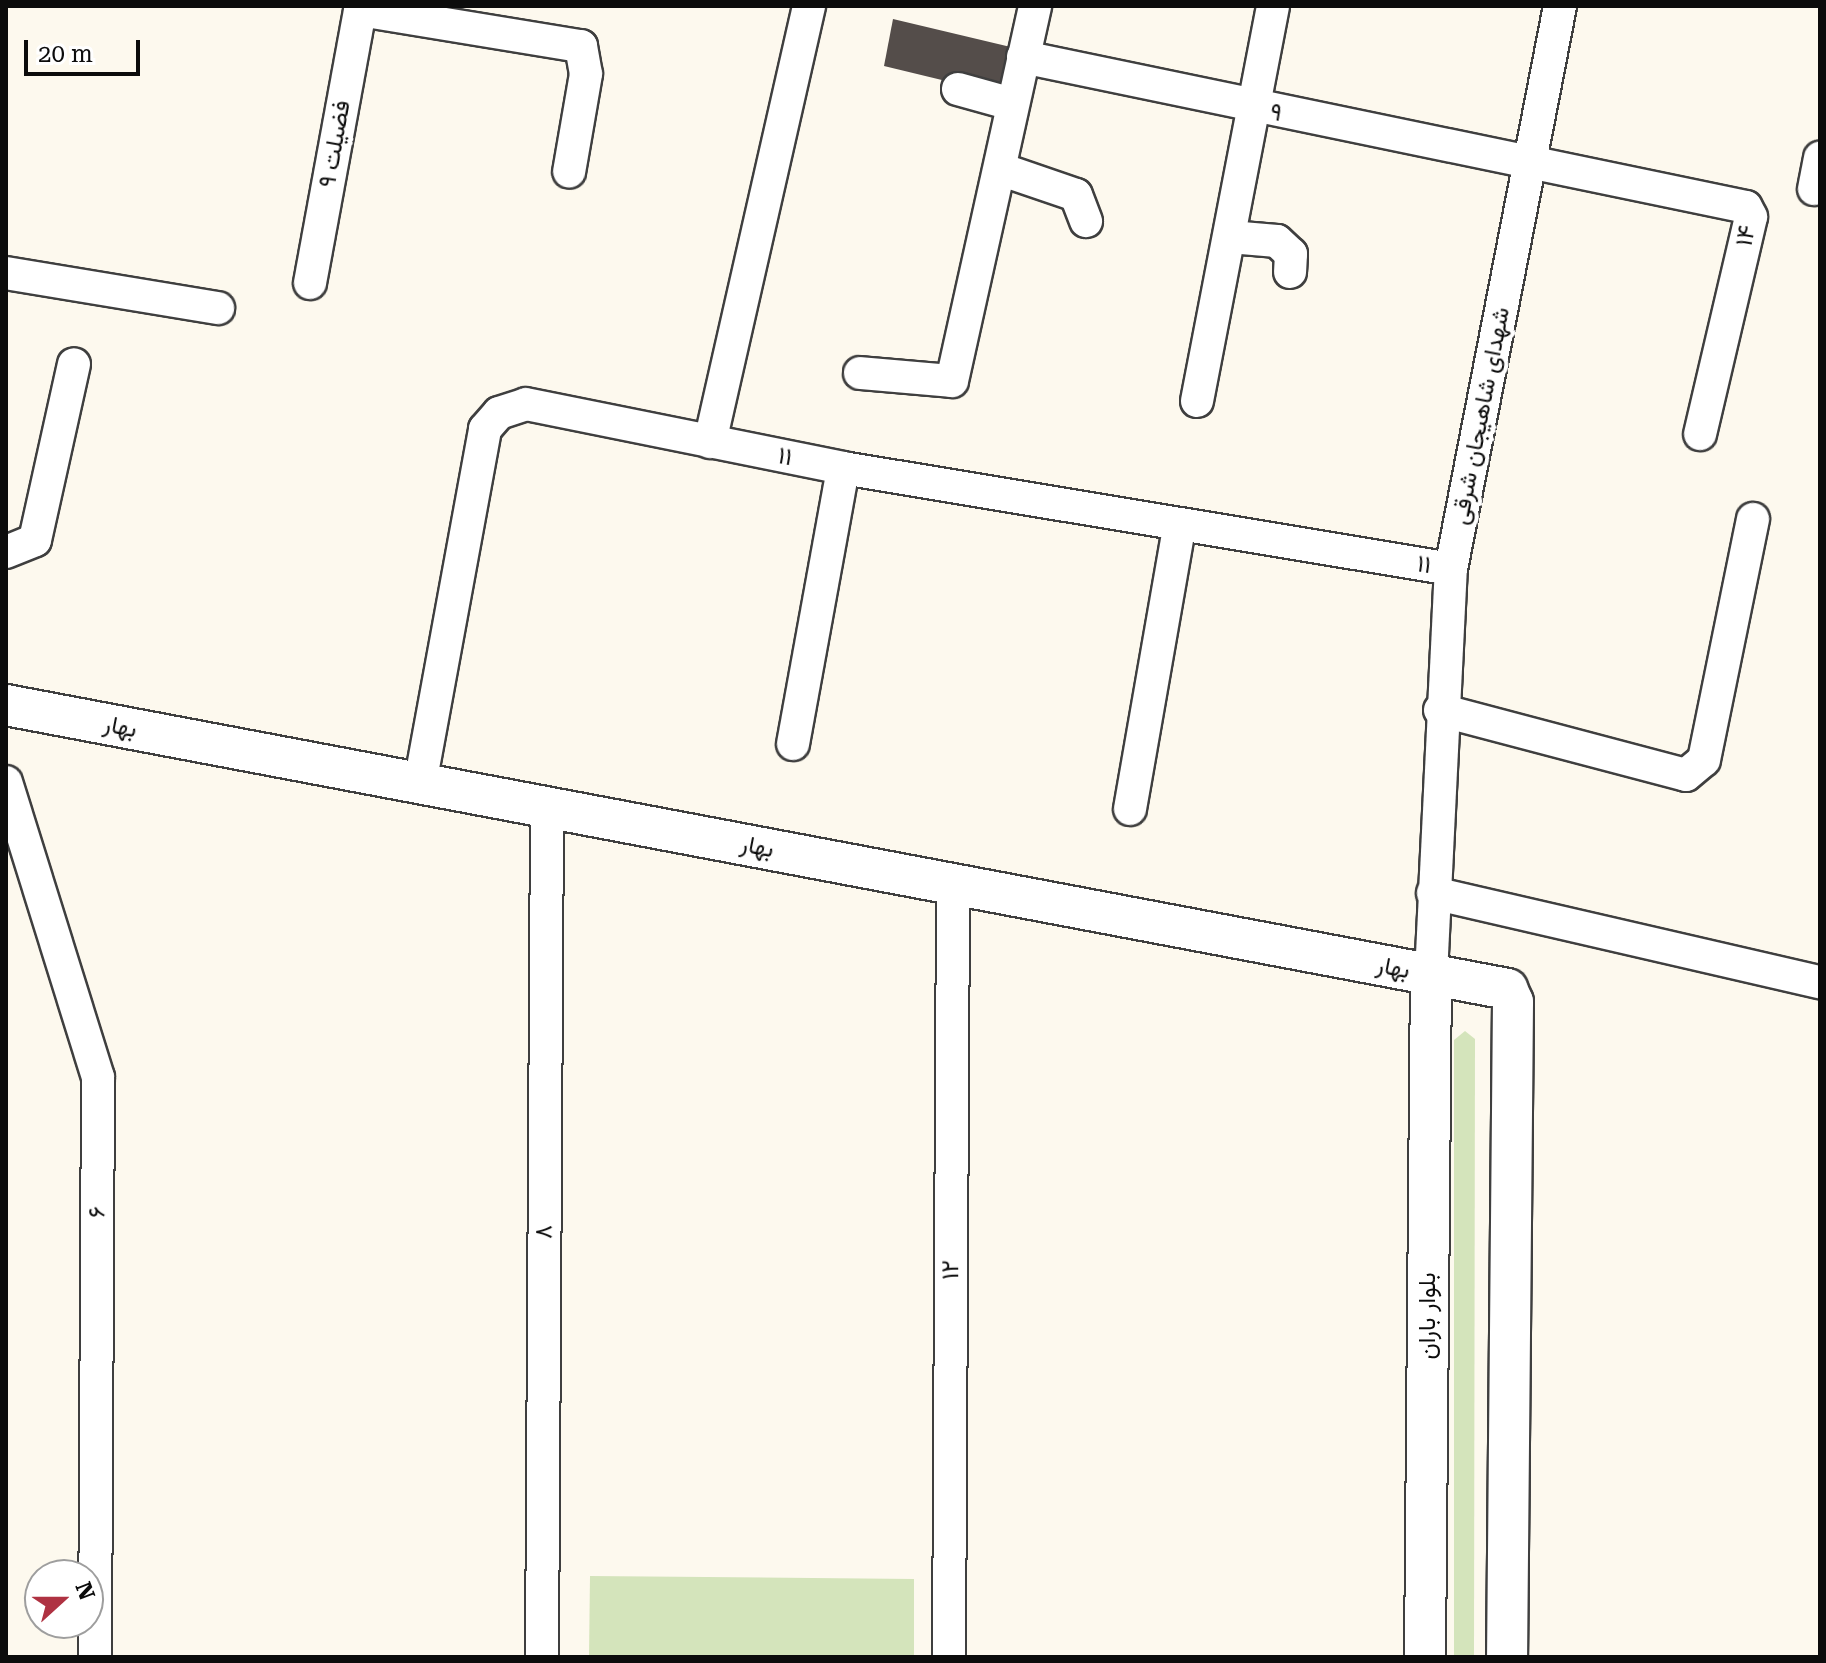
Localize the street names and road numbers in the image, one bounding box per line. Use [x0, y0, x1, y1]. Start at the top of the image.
street label: فضیلت ۹ [313, 98, 357, 190]
street label: ۹ [1268, 98, 1284, 128]
street label: ۱۴ [1730, 223, 1762, 249]
street label: شهدای شاهیجان شرقی [1446, 305, 1516, 527]
street label: ۱۱ [775, 442, 795, 472]
street label: ۱۱ [1415, 550, 1433, 580]
street label: بهار [101, 710, 139, 744]
street label: بهار [738, 830, 776, 864]
street label: بهار [1374, 951, 1412, 985]
street label: ۶ [83, 1206, 111, 1218]
street label: ۸ [530, 1225, 558, 1239]
street label: ۱۲ [937, 1260, 965, 1280]
street label: بلوار باران [1414, 1273, 1442, 1359]

